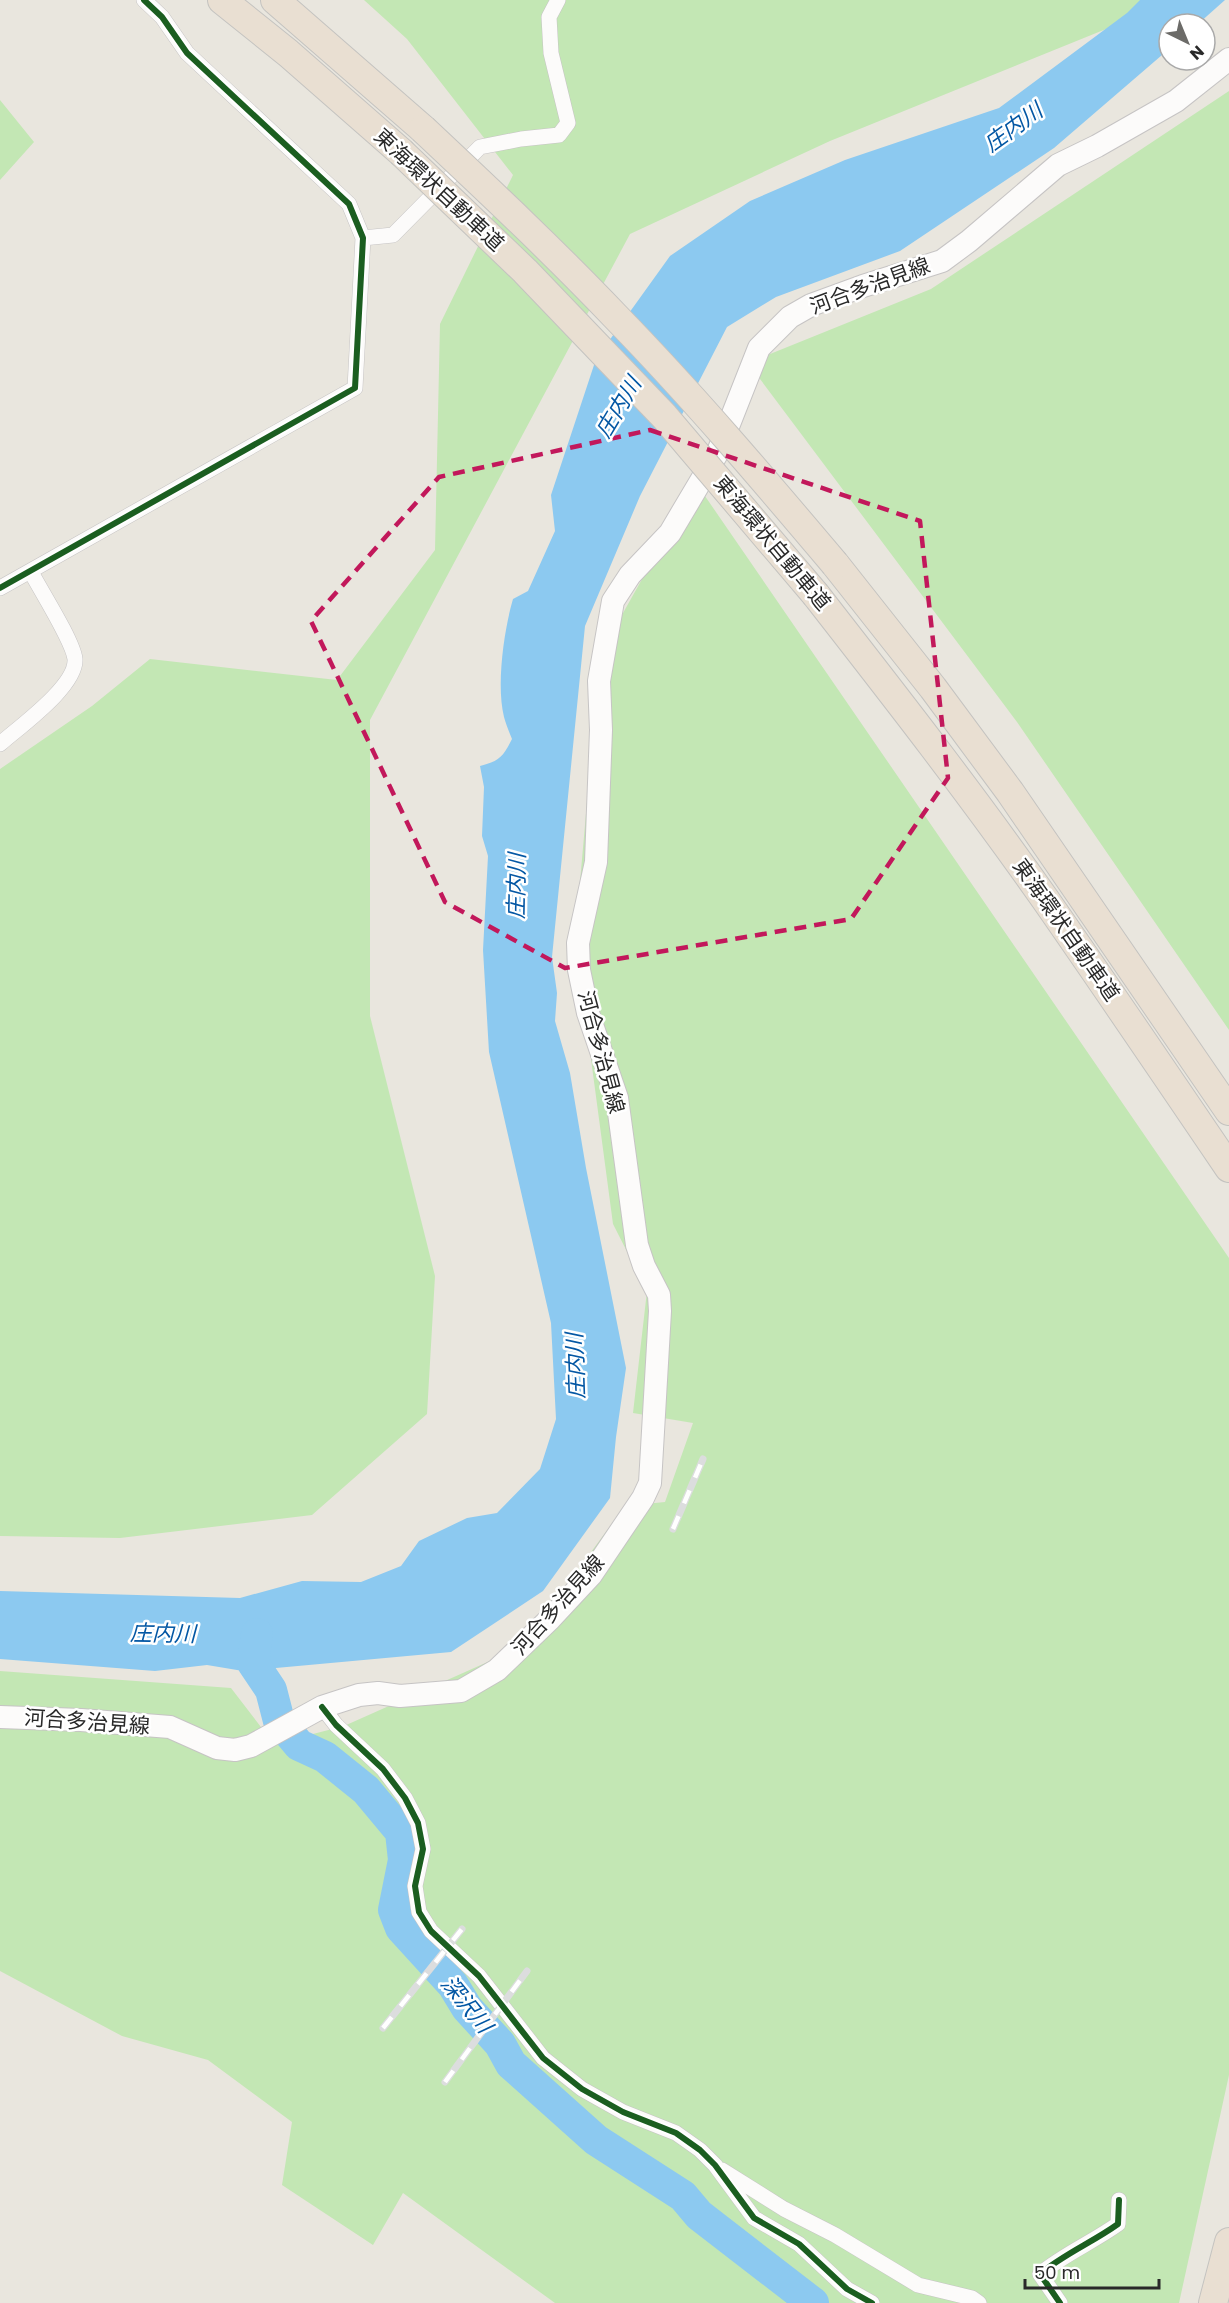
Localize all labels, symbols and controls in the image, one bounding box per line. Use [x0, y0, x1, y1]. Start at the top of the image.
north arrow [1157, 12, 1217, 72]
text: N [1185, 40, 1209, 65]
water label: 庄内川 [977, 94, 1051, 159]
street label: 東海環状自動車道 [368, 122, 511, 258]
street label: 河合多治見線 [806, 250, 934, 321]
water label: 庄内川 [588, 369, 650, 444]
street label: 東海環状自動車道 [707, 469, 837, 616]
water label: 庄内川 [500, 851, 533, 919]
street label: 東海環状自動車道 [1006, 853, 1126, 1007]
street label: 河合多治見線 [571, 987, 632, 1116]
water label: 庄内川 [559, 1330, 592, 1400]
street label: 河合多治見線 [505, 1548, 611, 1661]
water label: 庄内川 [130, 1617, 198, 1650]
street label: 河合多治見線 [23, 1703, 151, 1740]
water label: 深沢川 [434, 1969, 501, 2041]
scale bar [1025, 2252, 1158, 2290]
text: 50 m [1034, 2260, 1080, 2285]

